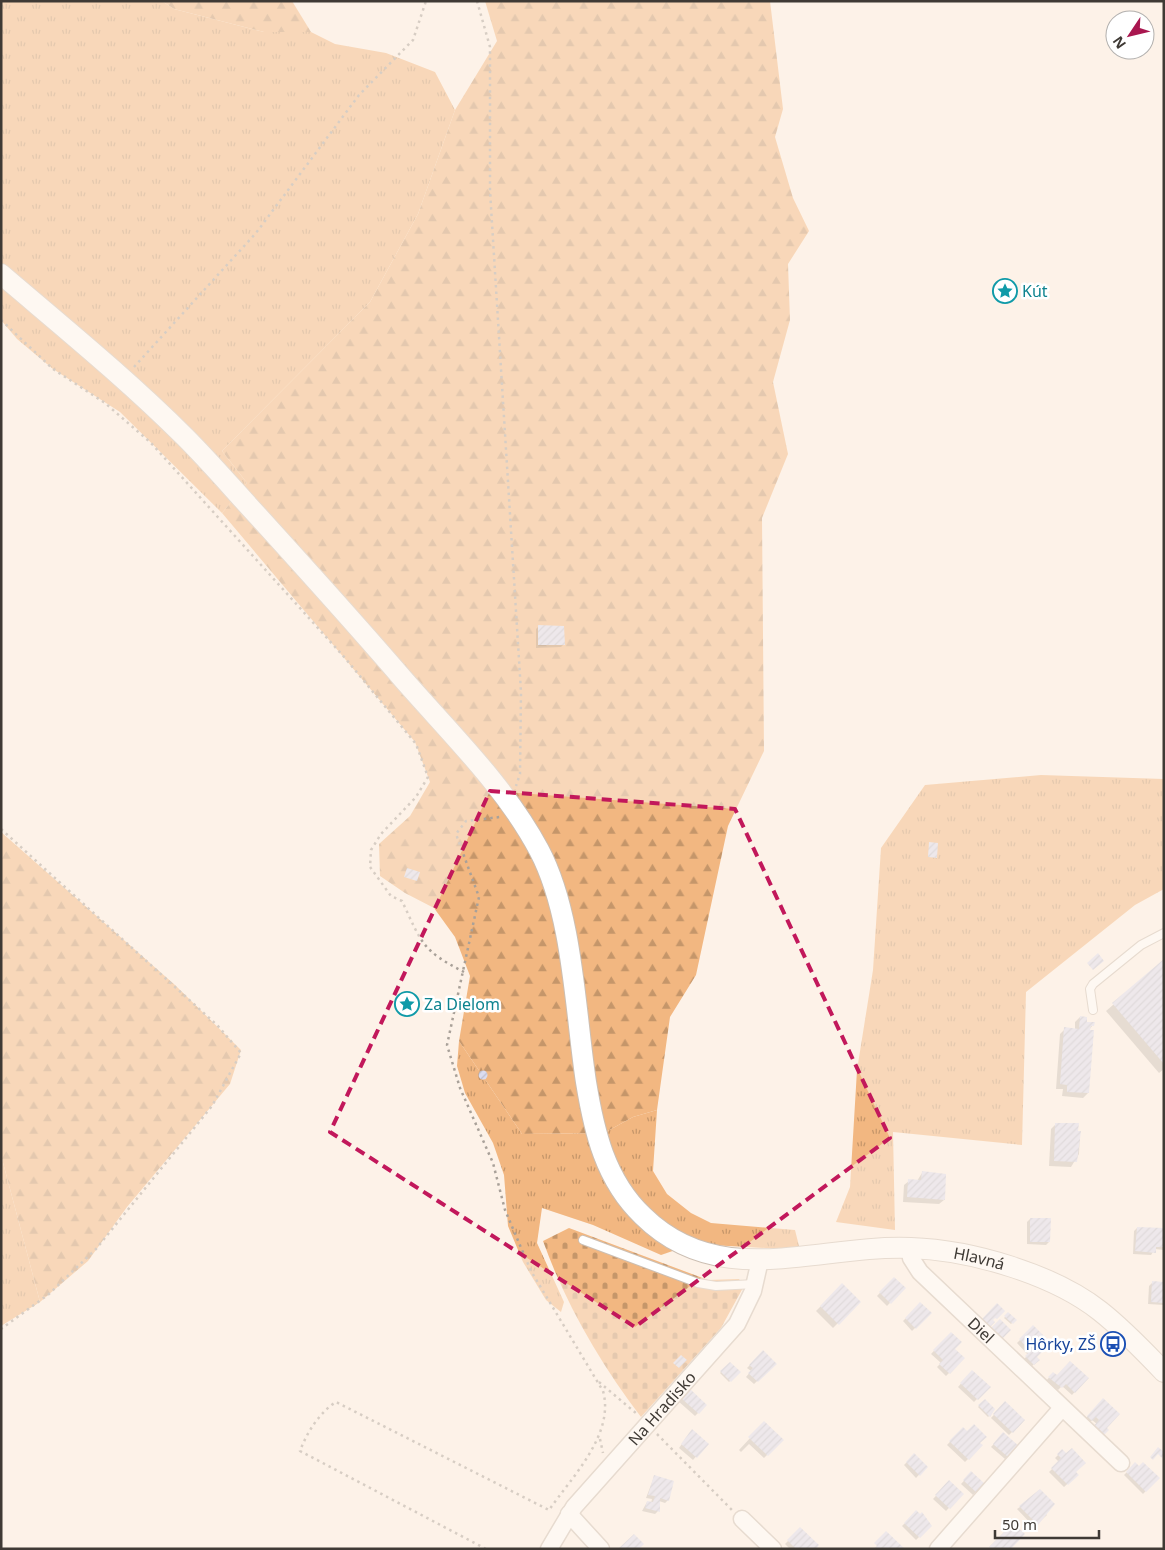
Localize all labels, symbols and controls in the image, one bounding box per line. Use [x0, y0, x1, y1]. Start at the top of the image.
north arrow [1105, 10, 1155, 60]
text: N [1108, 33, 1130, 53]
place icon: Kút [992, 278, 1018, 304]
place label: Kút [1022, 280, 1048, 302]
place icon: Za Dielom [394, 991, 420, 1017]
place label: Za Dielom [424, 993, 500, 1015]
street label: Hlavná [952, 1242, 1007, 1275]
street label: Diel [963, 1312, 999, 1348]
bus stop icon: Hôrky, ZŠ [1100, 1331, 1126, 1357]
place label: Hôrky, ZŠ [1025, 1333, 1096, 1355]
street label: Na Hradisko [623, 1367, 701, 1450]
scale bar [995, 1508, 1099, 1540]
text: 50 m [1002, 1514, 1037, 1534]

